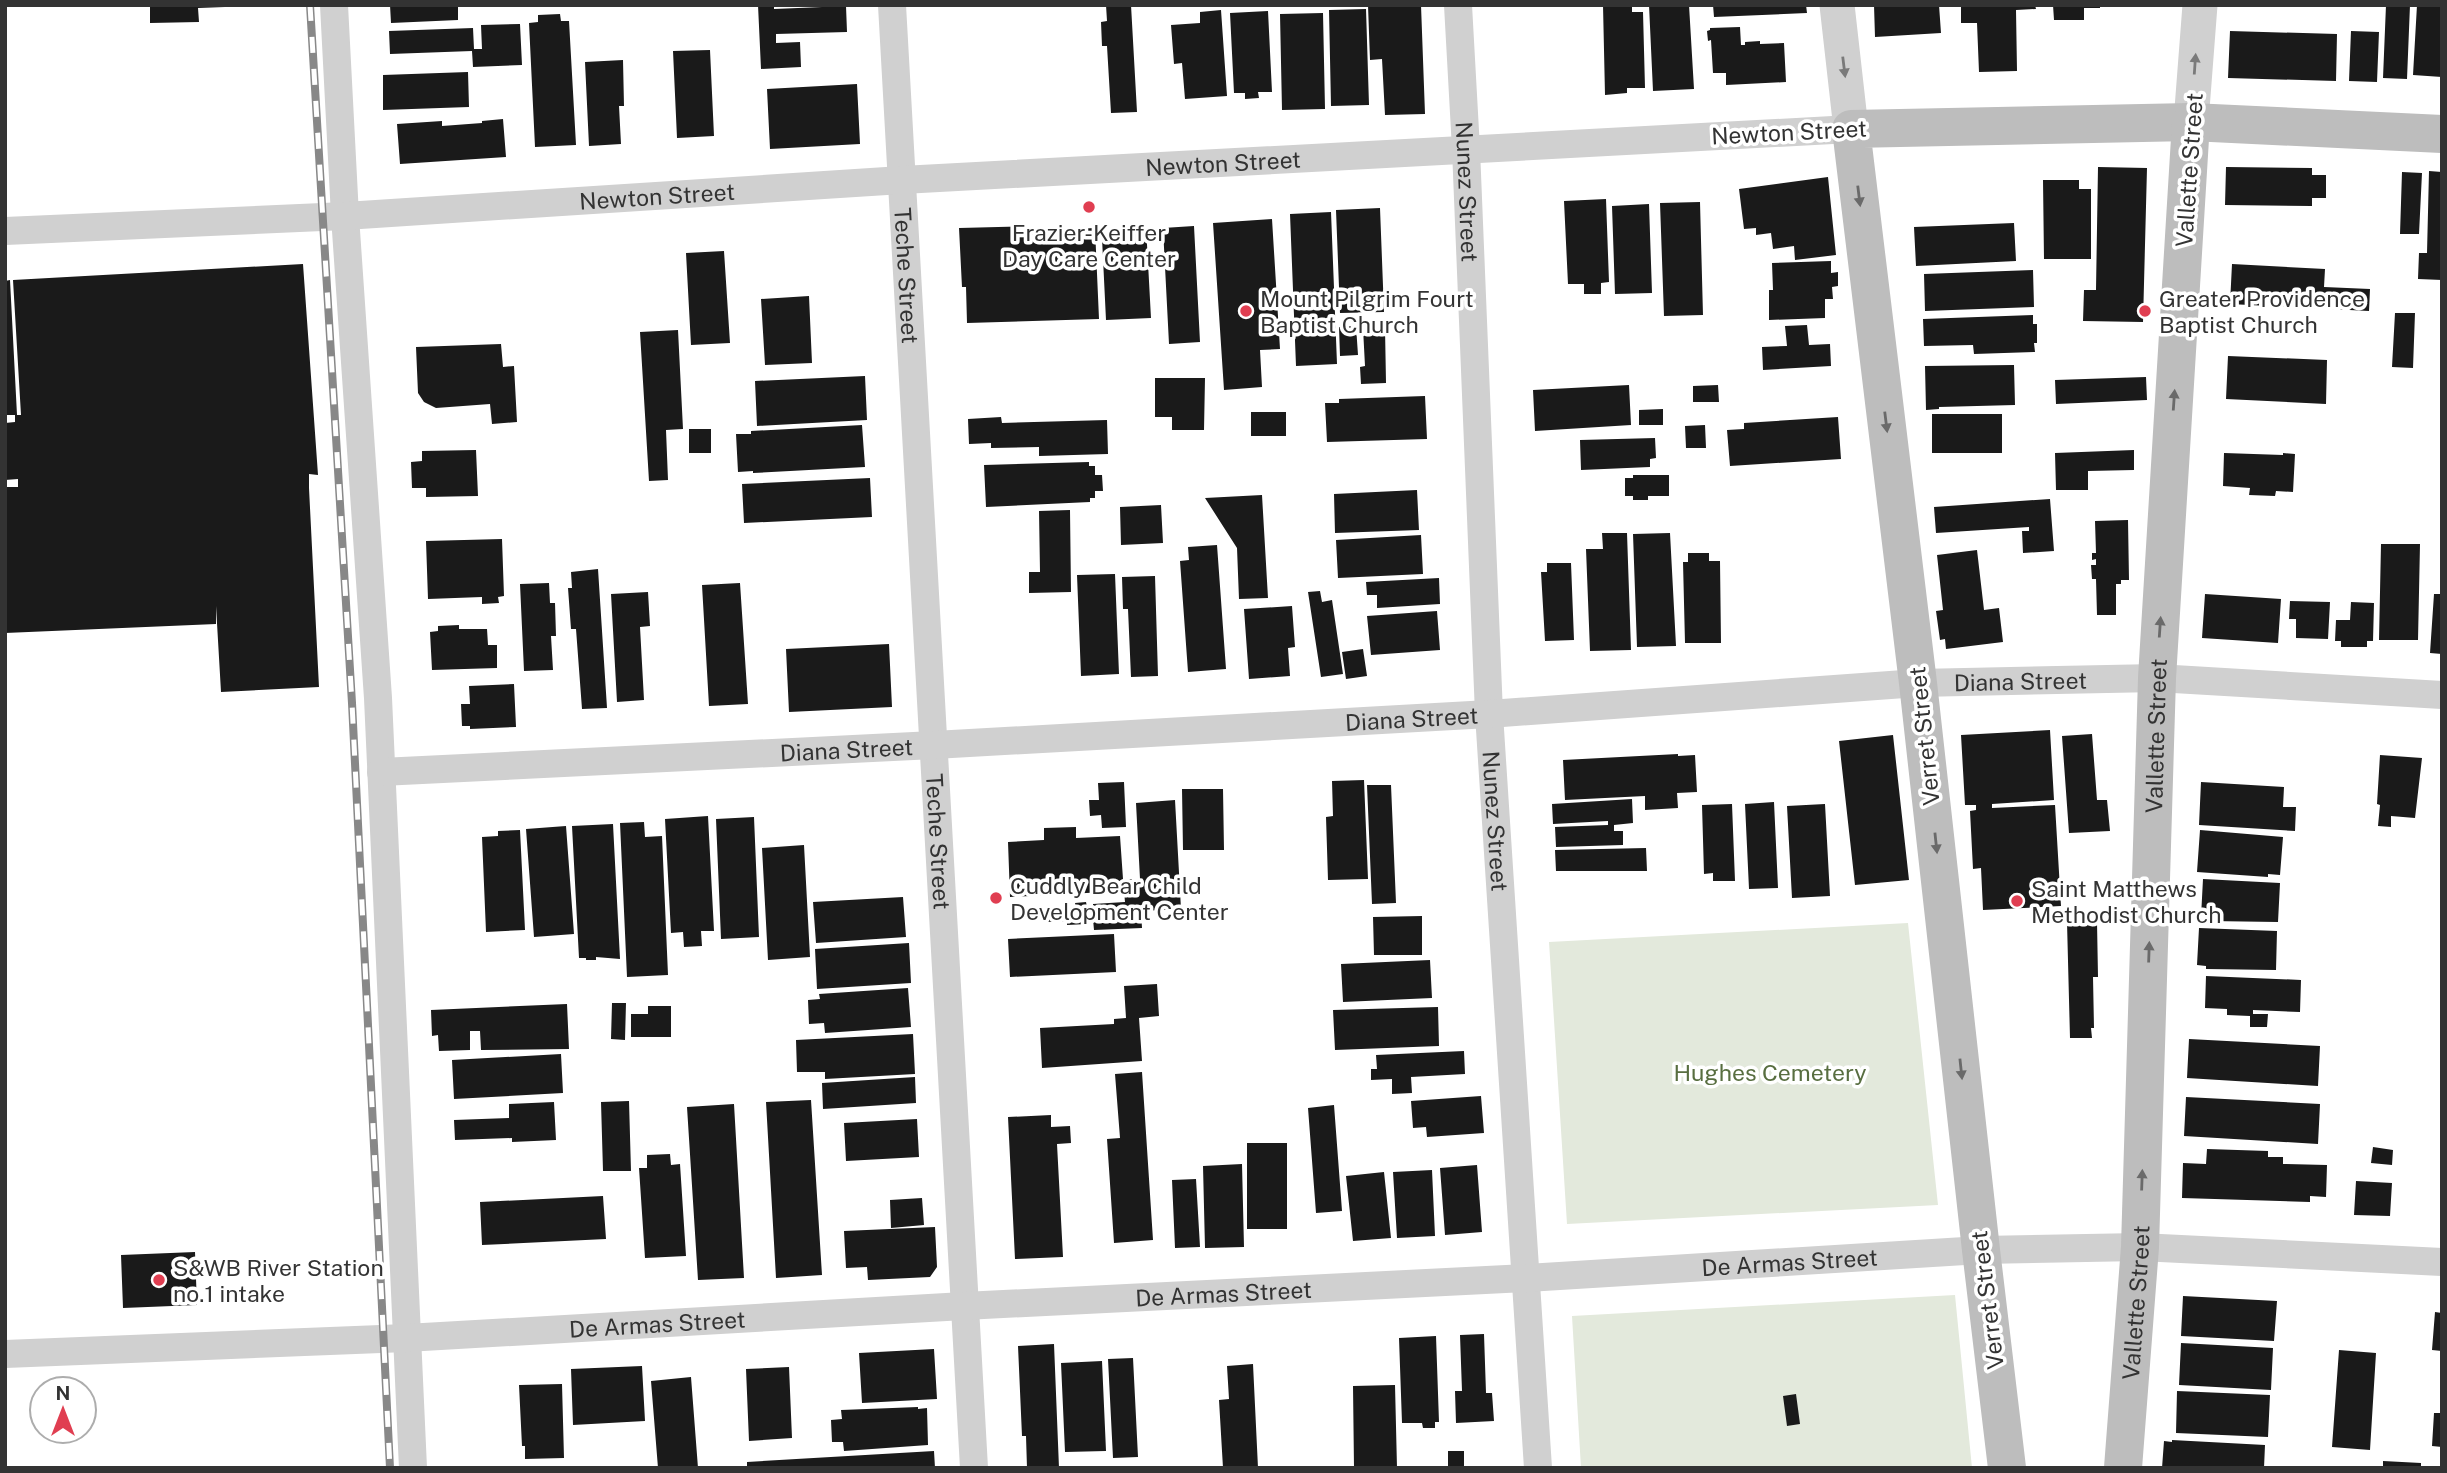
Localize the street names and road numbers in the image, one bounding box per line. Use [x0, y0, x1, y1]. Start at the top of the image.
street label: Vallette Street [2170, 92, 2208, 248]
street label: Newton Street [1711, 114, 1867, 150]
street label: Nunez Street [1451, 121, 1484, 263]
street label: Newton Street [1145, 145, 1302, 180]
street label: Newton Street [578, 177, 736, 214]
street label: Teche Street [890, 207, 924, 344]
street label: Vallette Street [2139, 658, 2172, 814]
street label: Verret Street [1903, 665, 1945, 807]
street label: Diana Street [1953, 666, 2087, 696]
street label: Diana Street [1344, 701, 1479, 736]
street label: Diana Street [779, 733, 914, 766]
street label: Nunez Street [1478, 750, 1514, 892]
street label: Teche Street [922, 773, 956, 911]
street label: Vallette Street [2116, 1225, 2154, 1381]
street label: Verret Street [1965, 1229, 2009, 1371]
street label: De Armas Street [1701, 1243, 1879, 1281]
street label: De Armas Street [1135, 1275, 1312, 1311]
street label: De Armas Street [568, 1305, 746, 1342]

